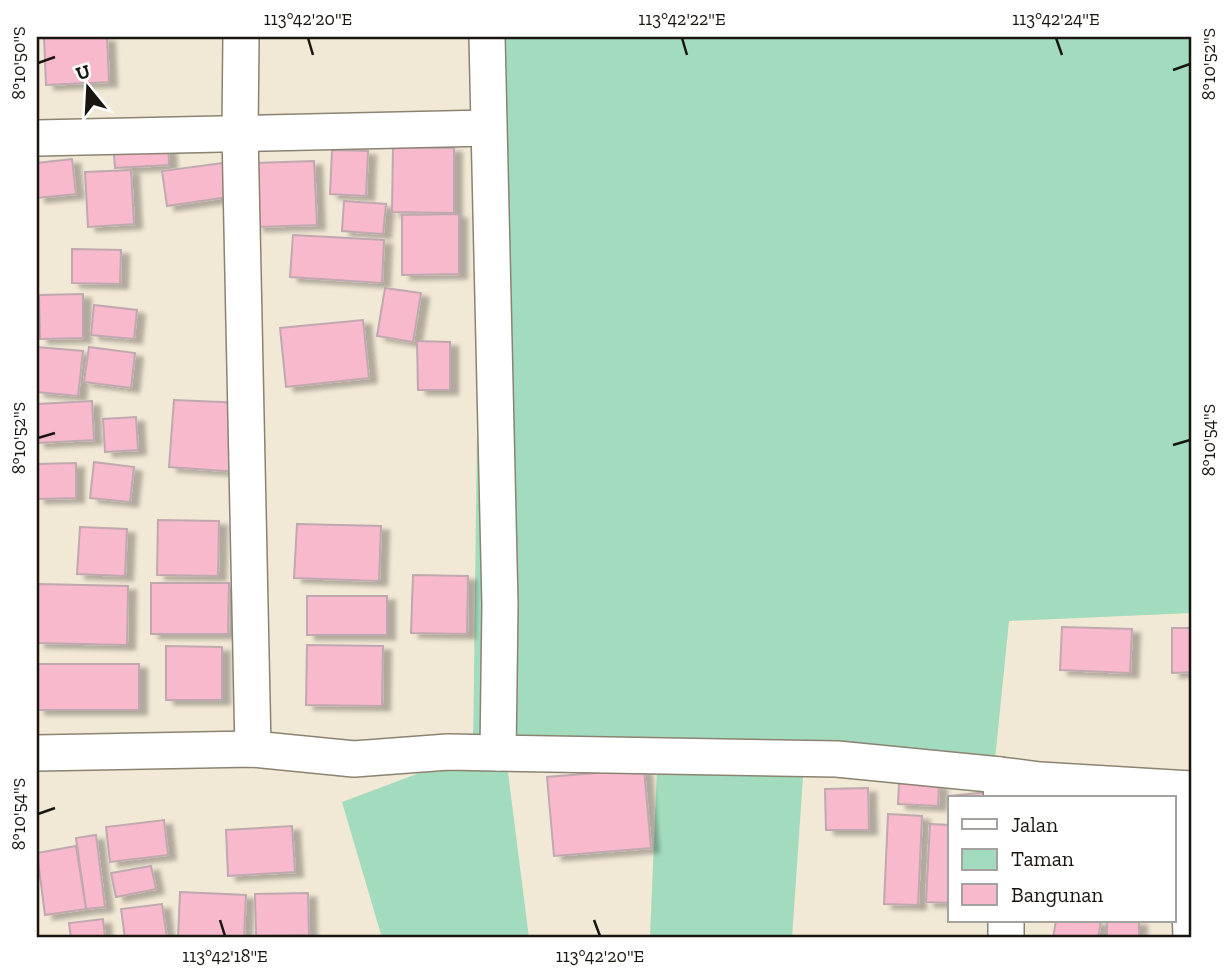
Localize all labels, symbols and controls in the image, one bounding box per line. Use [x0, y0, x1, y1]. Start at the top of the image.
text: 113°42'20"E [264, 8, 352, 30]
text: 113°42'22"E [638, 8, 726, 30]
text: 113°42'24"E [1012, 8, 1100, 30]
text: 8°10'50"S [8, 26, 30, 100]
text: 8°10'52"S [1198, 28, 1220, 100]
north arrow [52, 52, 122, 122]
text: U [73, 59, 93, 85]
text: 8°10'52"S [8, 402, 30, 474]
text: 8°10'54"S [1198, 404, 1220, 476]
text: 8°10'54"S [8, 778, 30, 850]
legend [948, 796, 1176, 922]
text: Jalan [1011, 812, 1058, 837]
text: Taman [1011, 846, 1074, 871]
text: Bangunan [1011, 882, 1103, 907]
text: 113°42'18"E [182, 945, 268, 967]
text: 113°42'20"E [556, 945, 644, 967]

